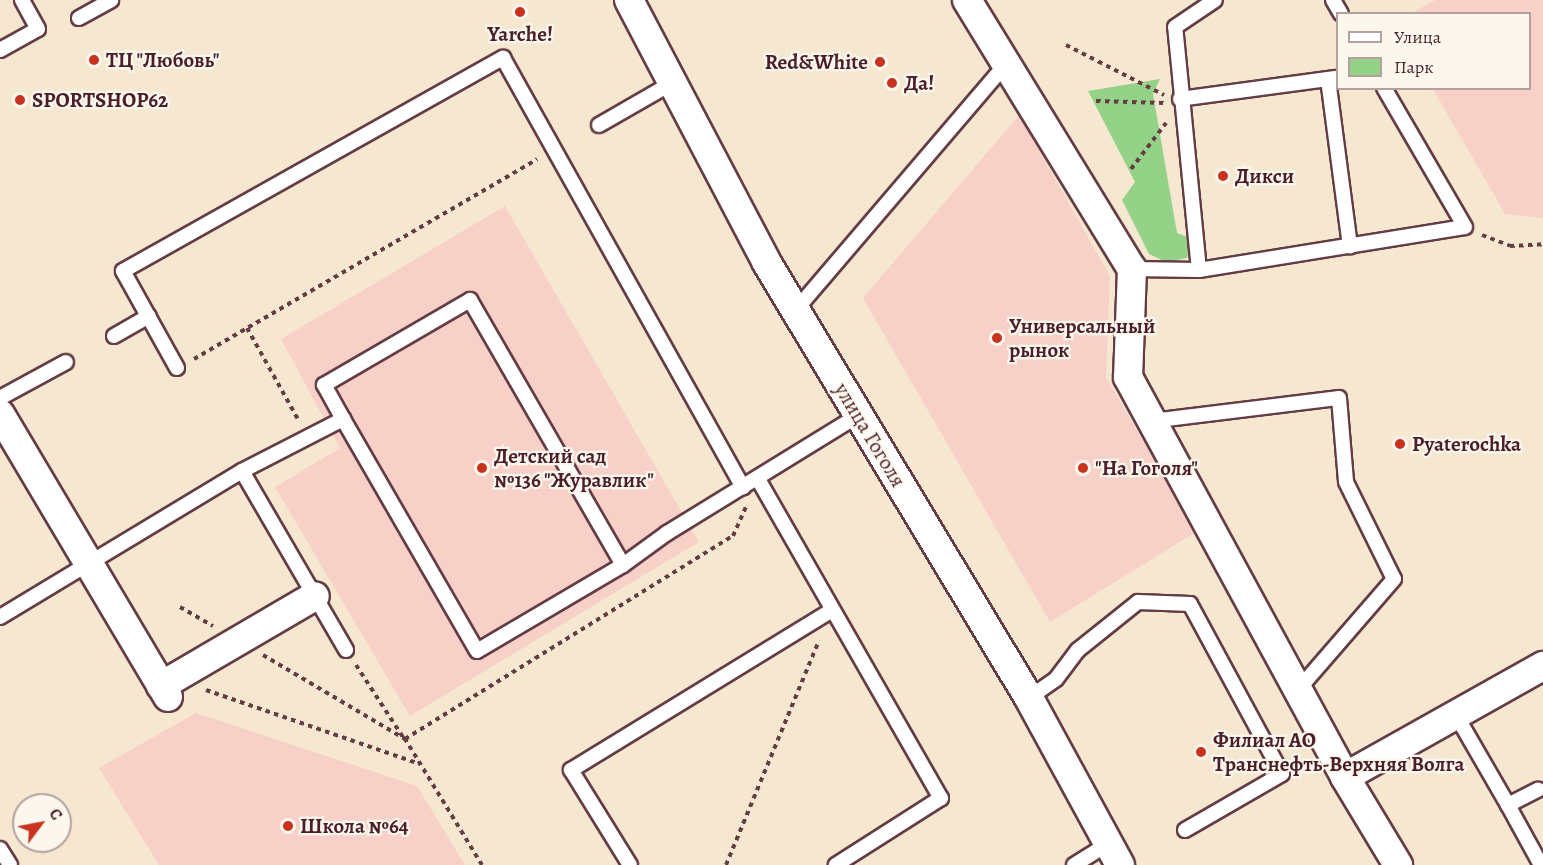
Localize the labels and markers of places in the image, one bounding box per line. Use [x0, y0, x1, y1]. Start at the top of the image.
marker: Yarche! [513, 5, 527, 19]
place label: Yarche! [487, 21, 553, 47]
place label: ТЦ "Любовь" [106, 47, 220, 73]
place label: Red&White [765, 49, 868, 75]
marker: ТЦ "Любовь" [87, 53, 101, 67]
marker: Red&White [873, 55, 887, 69]
place label: Да! [904, 70, 934, 96]
marker: Да! [885, 76, 899, 90]
place label: SPORTSHOP62 [32, 87, 168, 113]
marker: SPORTSHOP62 [13, 93, 27, 107]
place label: Дикси [1235, 163, 1294, 189]
marker: Дикси [1216, 169, 1230, 183]
place label: Универсальный рынок [1009, 313, 1155, 363]
marker: Универсальный рынок [990, 331, 1004, 345]
place label: Pyaterochka [1412, 431, 1521, 457]
marker: Pyaterochka [1393, 437, 1407, 451]
place label: Детский сад №136 "Журавлик" [494, 443, 654, 493]
place label: "На Гоголя" [1095, 455, 1198, 481]
marker: Детский сад №136 "Журавлик" [475, 461, 489, 475]
marker: "На Гоголя" [1076, 461, 1090, 475]
place label: Филиал АО Транснефть-Верхняя Волга [1213, 727, 1465, 777]
marker: Филиал АО Транснефть-Верхняя Волга [1194, 745, 1208, 759]
place label: Школа №64 [300, 813, 409, 839]
marker: Школа №64 [281, 819, 295, 833]

